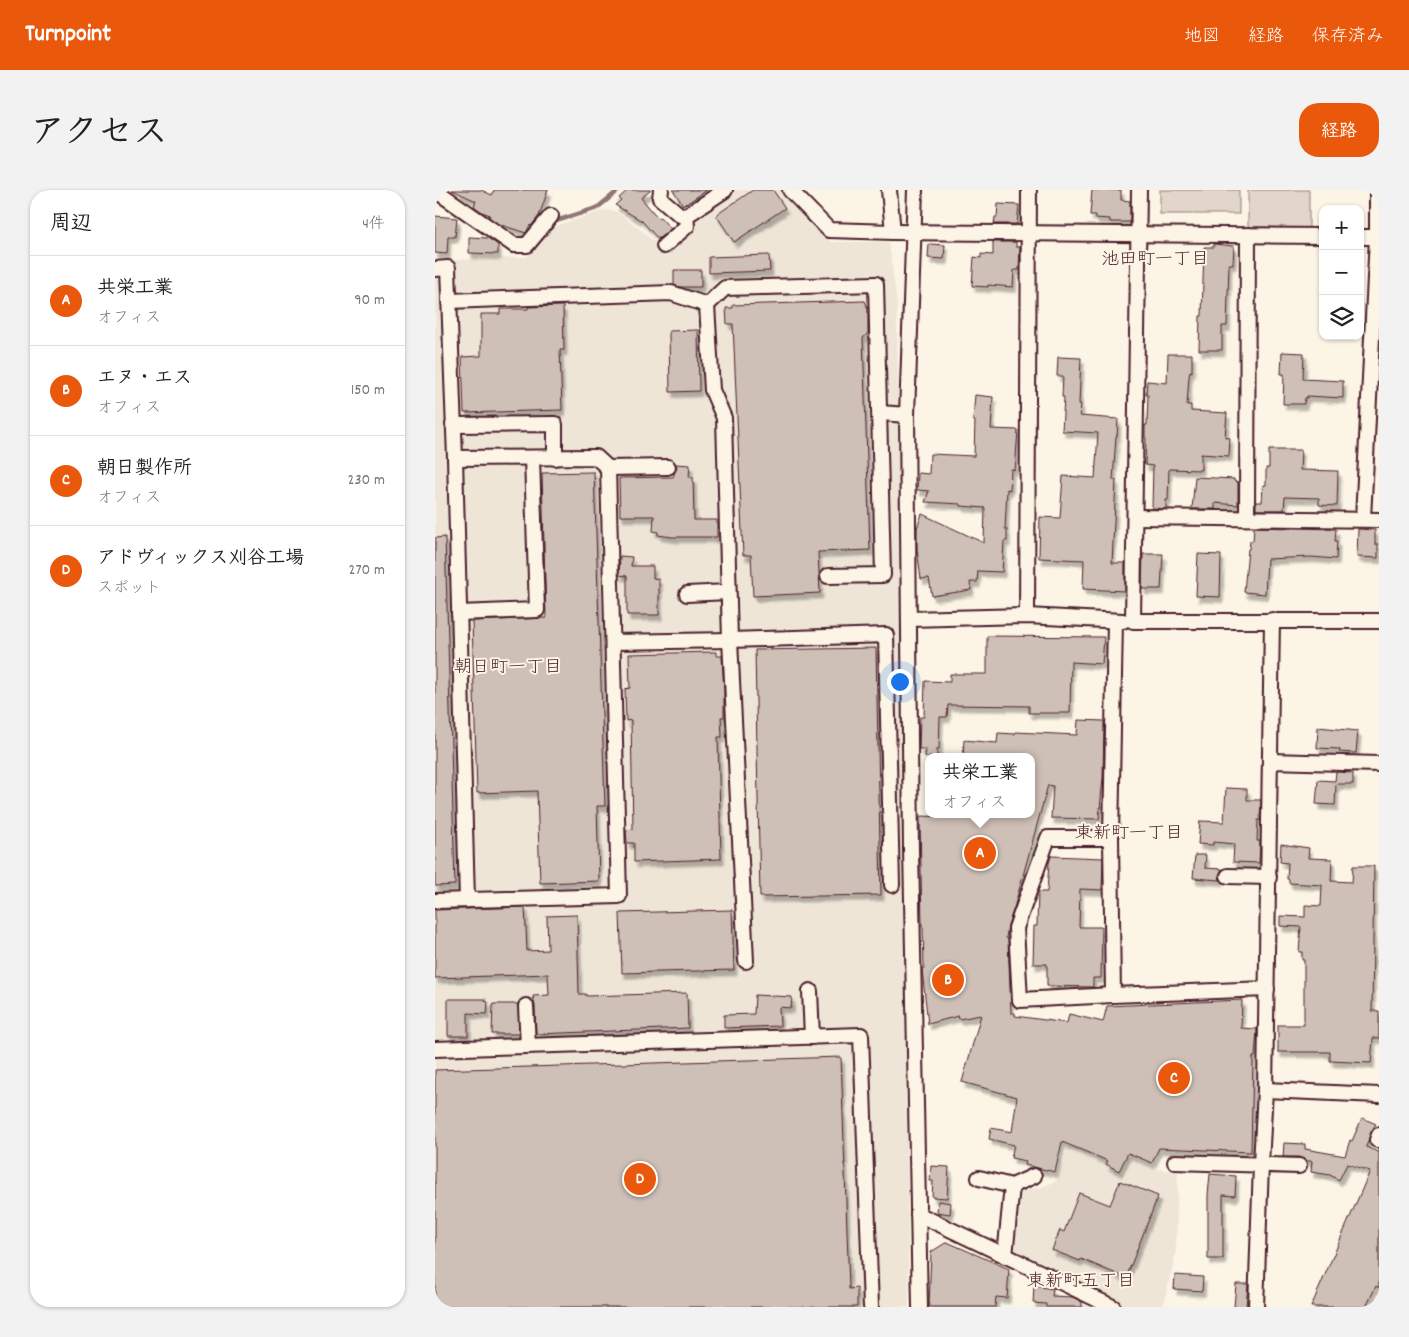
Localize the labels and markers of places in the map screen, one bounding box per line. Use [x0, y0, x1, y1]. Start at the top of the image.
pin: A [964, 834, 996, 872]
pin: B [932, 961, 964, 999]
pin: C [1158, 1059, 1190, 1097]
pin: D [624, 1160, 656, 1198]

